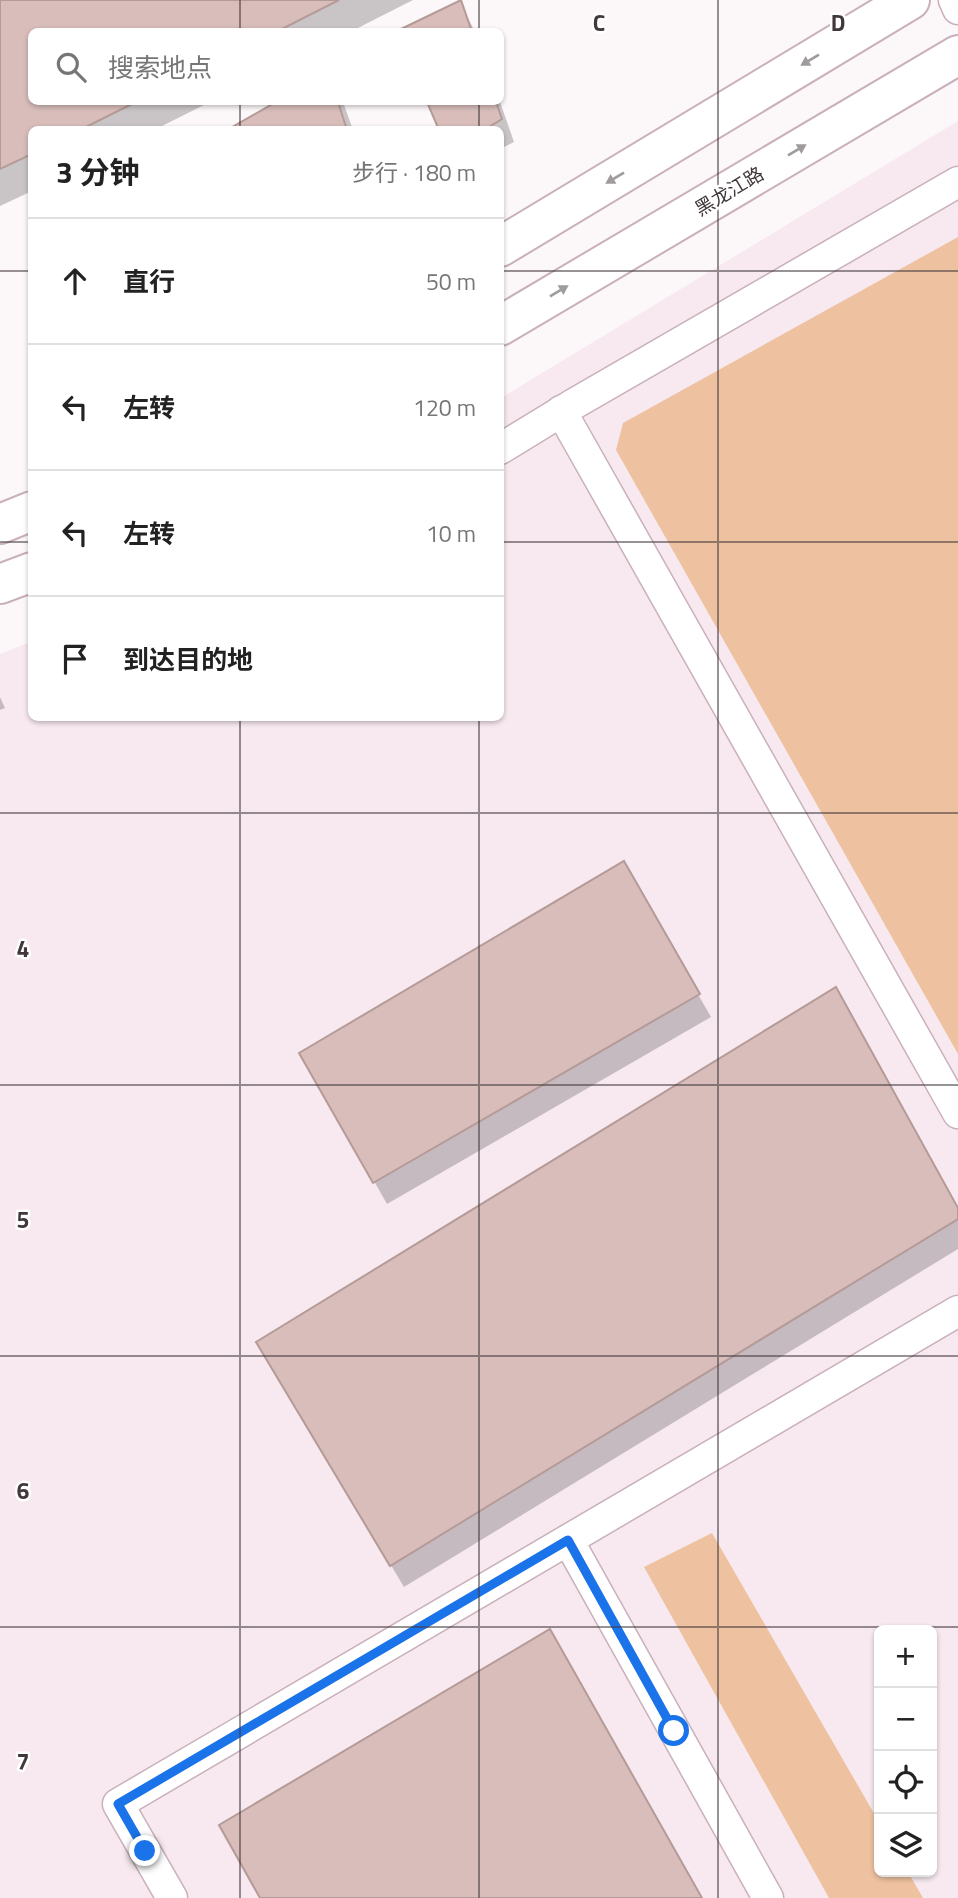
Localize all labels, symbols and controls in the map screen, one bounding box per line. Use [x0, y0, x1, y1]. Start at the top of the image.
text: C [593, 5, 605, 40]
text: D [831, 5, 845, 40]
search box [28, 28, 504, 105]
icon: search [52, 48, 90, 86]
text: 搜索地点 [108, 48, 212, 87]
one-way arrow [800, 54, 819, 67]
one-way arrow [788, 144, 807, 157]
text: 3 分钟 [56, 149, 139, 195]
text: 步行 · 180 m [352, 155, 476, 190]
street label: 黑龙江路 [689, 159, 769, 223]
one-way arrow [605, 171, 624, 184]
icon: ahead [56, 262, 94, 300]
text: 直行 [123, 262, 175, 301]
text: 50 m [426, 264, 476, 299]
one-way arrow [550, 285, 569, 298]
icon: left [56, 388, 94, 426]
text: 左转 [123, 388, 175, 427]
text: 120 m [413, 390, 476, 425]
icon: left [56, 514, 94, 552]
text: 左转 [123, 514, 175, 553]
text: 10 m [426, 516, 476, 551]
icon: arrive [56, 640, 94, 678]
text: 到达目的地 [123, 640, 253, 679]
text: 4 [17, 931, 29, 966]
text: 5 [17, 1202, 29, 1237]
text: 6 [17, 1473, 30, 1508]
map controls [874, 1625, 937, 1877]
button: + [874, 1625, 937, 1688]
button: − [874, 1688, 937, 1751]
route start [658, 1715, 689, 1746]
text: 7 [17, 1744, 29, 1779]
button: locate [874, 1751, 937, 1814]
button: layers [874, 1814, 937, 1877]
route end [129, 1835, 160, 1866]

